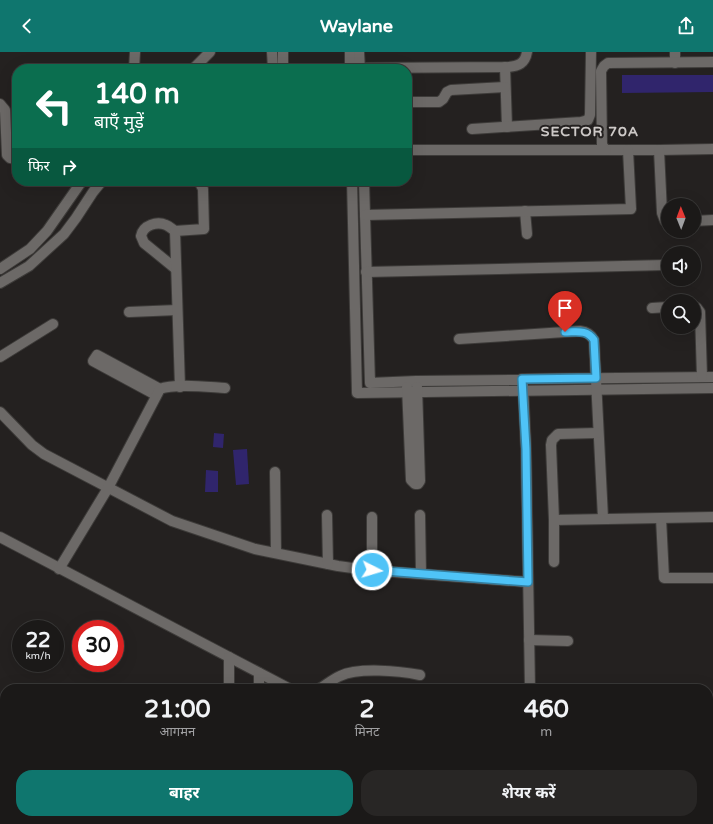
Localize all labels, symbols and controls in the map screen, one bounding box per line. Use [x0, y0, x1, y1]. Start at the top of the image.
icon: back [16, 15, 38, 37]
text: Waylane [320, 15, 393, 37]
icon: share [675, 15, 697, 37]
text: 140 m [94, 77, 180, 111]
icon: left [28, 80, 80, 132]
text: बाएँ मुड़ें [94, 111, 144, 133]
district label: SECTOR 70A [541, 123, 639, 140]
icon: right [58, 156, 80, 178]
text: फिर [28, 157, 50, 175]
north arrow [661, 198, 701, 238]
map controls [661, 198, 701, 334]
button: sound [661, 246, 701, 286]
pin [548, 291, 582, 332]
button: search [661, 294, 701, 334]
icon: arrive [554, 297, 576, 319]
position arrow [351, 549, 393, 591]
speed limit sign: 30 [72, 620, 124, 672]
text: 22 [25, 629, 51, 653]
text: km/h [25, 650, 51, 662]
text: 21:00 [144, 695, 211, 724]
text: 2 [360, 695, 375, 724]
text: 460 [524, 695, 569, 724]
text: आगमन [160, 724, 195, 740]
text: मिनट [355, 724, 380, 740]
text: m [540, 724, 552, 740]
button: बाहर [16, 770, 353, 816]
button: शेयर करें [361, 770, 697, 816]

